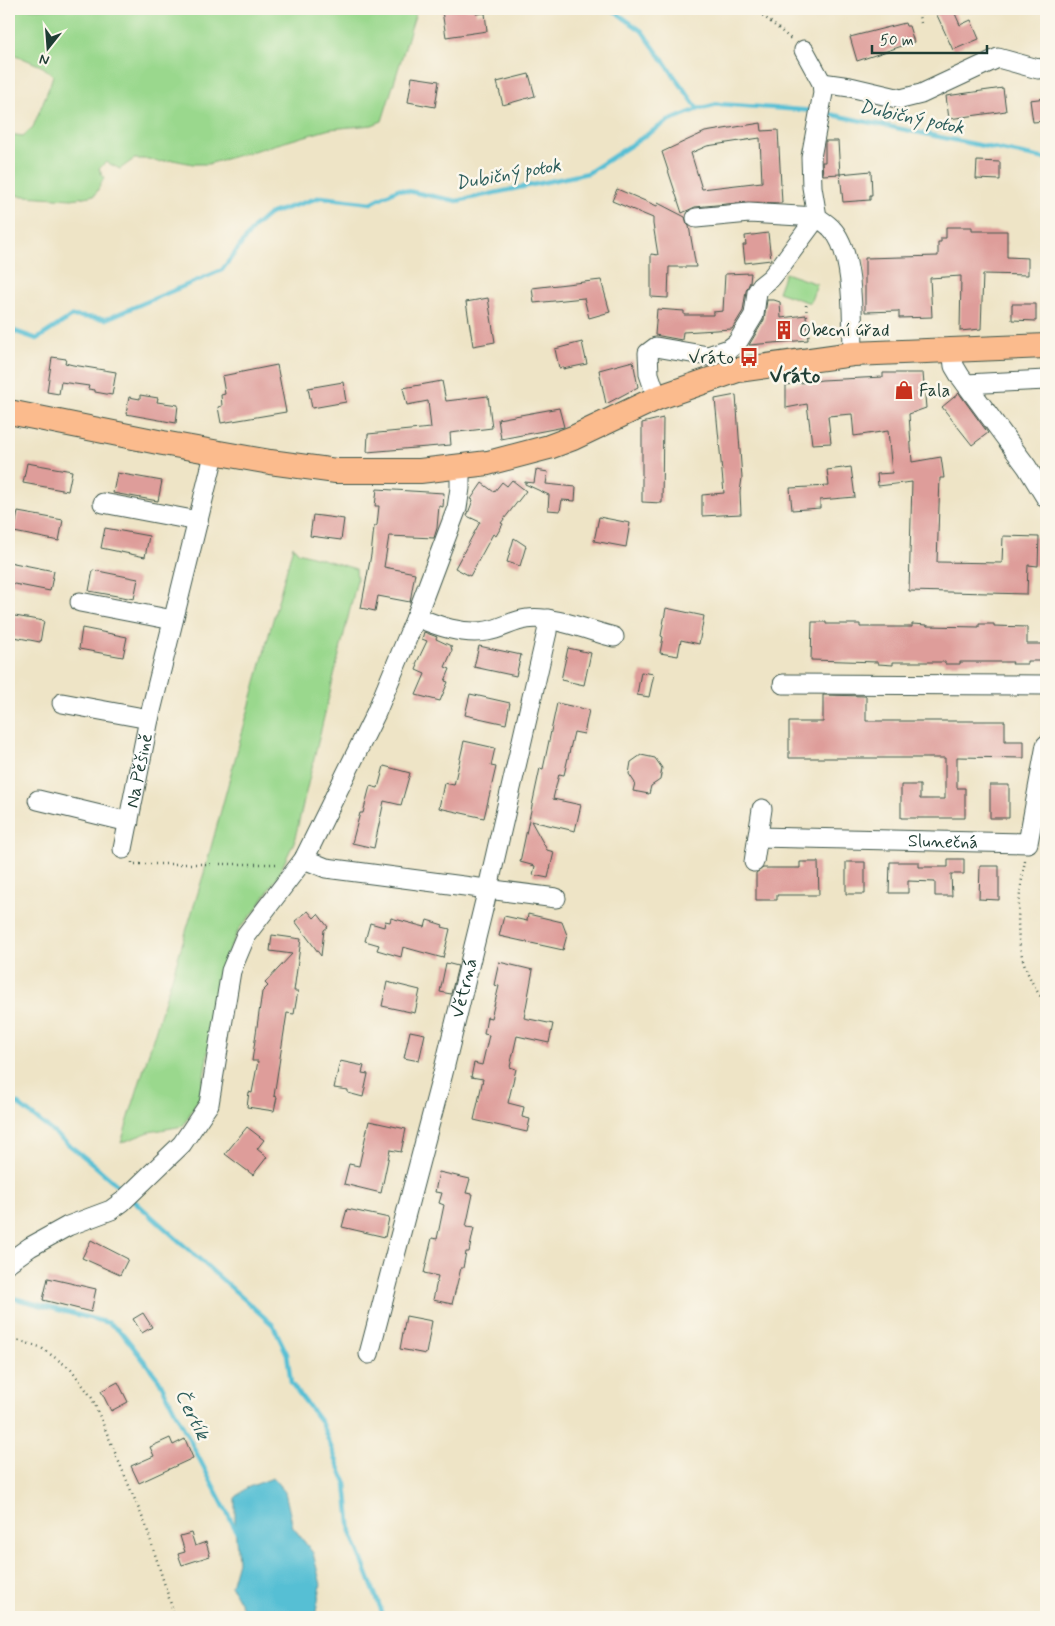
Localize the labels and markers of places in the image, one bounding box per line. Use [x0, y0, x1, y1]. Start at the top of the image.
building icon: Obecní úřad [773, 319, 795, 341]
place label: Obecní úřad [799, 319, 889, 343]
place label: Vráto [689, 346, 734, 370]
bus stop icon: Vráto [738, 346, 760, 368]
shop icon: Fala [893, 379, 915, 401]
place label: Fala [919, 379, 950, 403]

